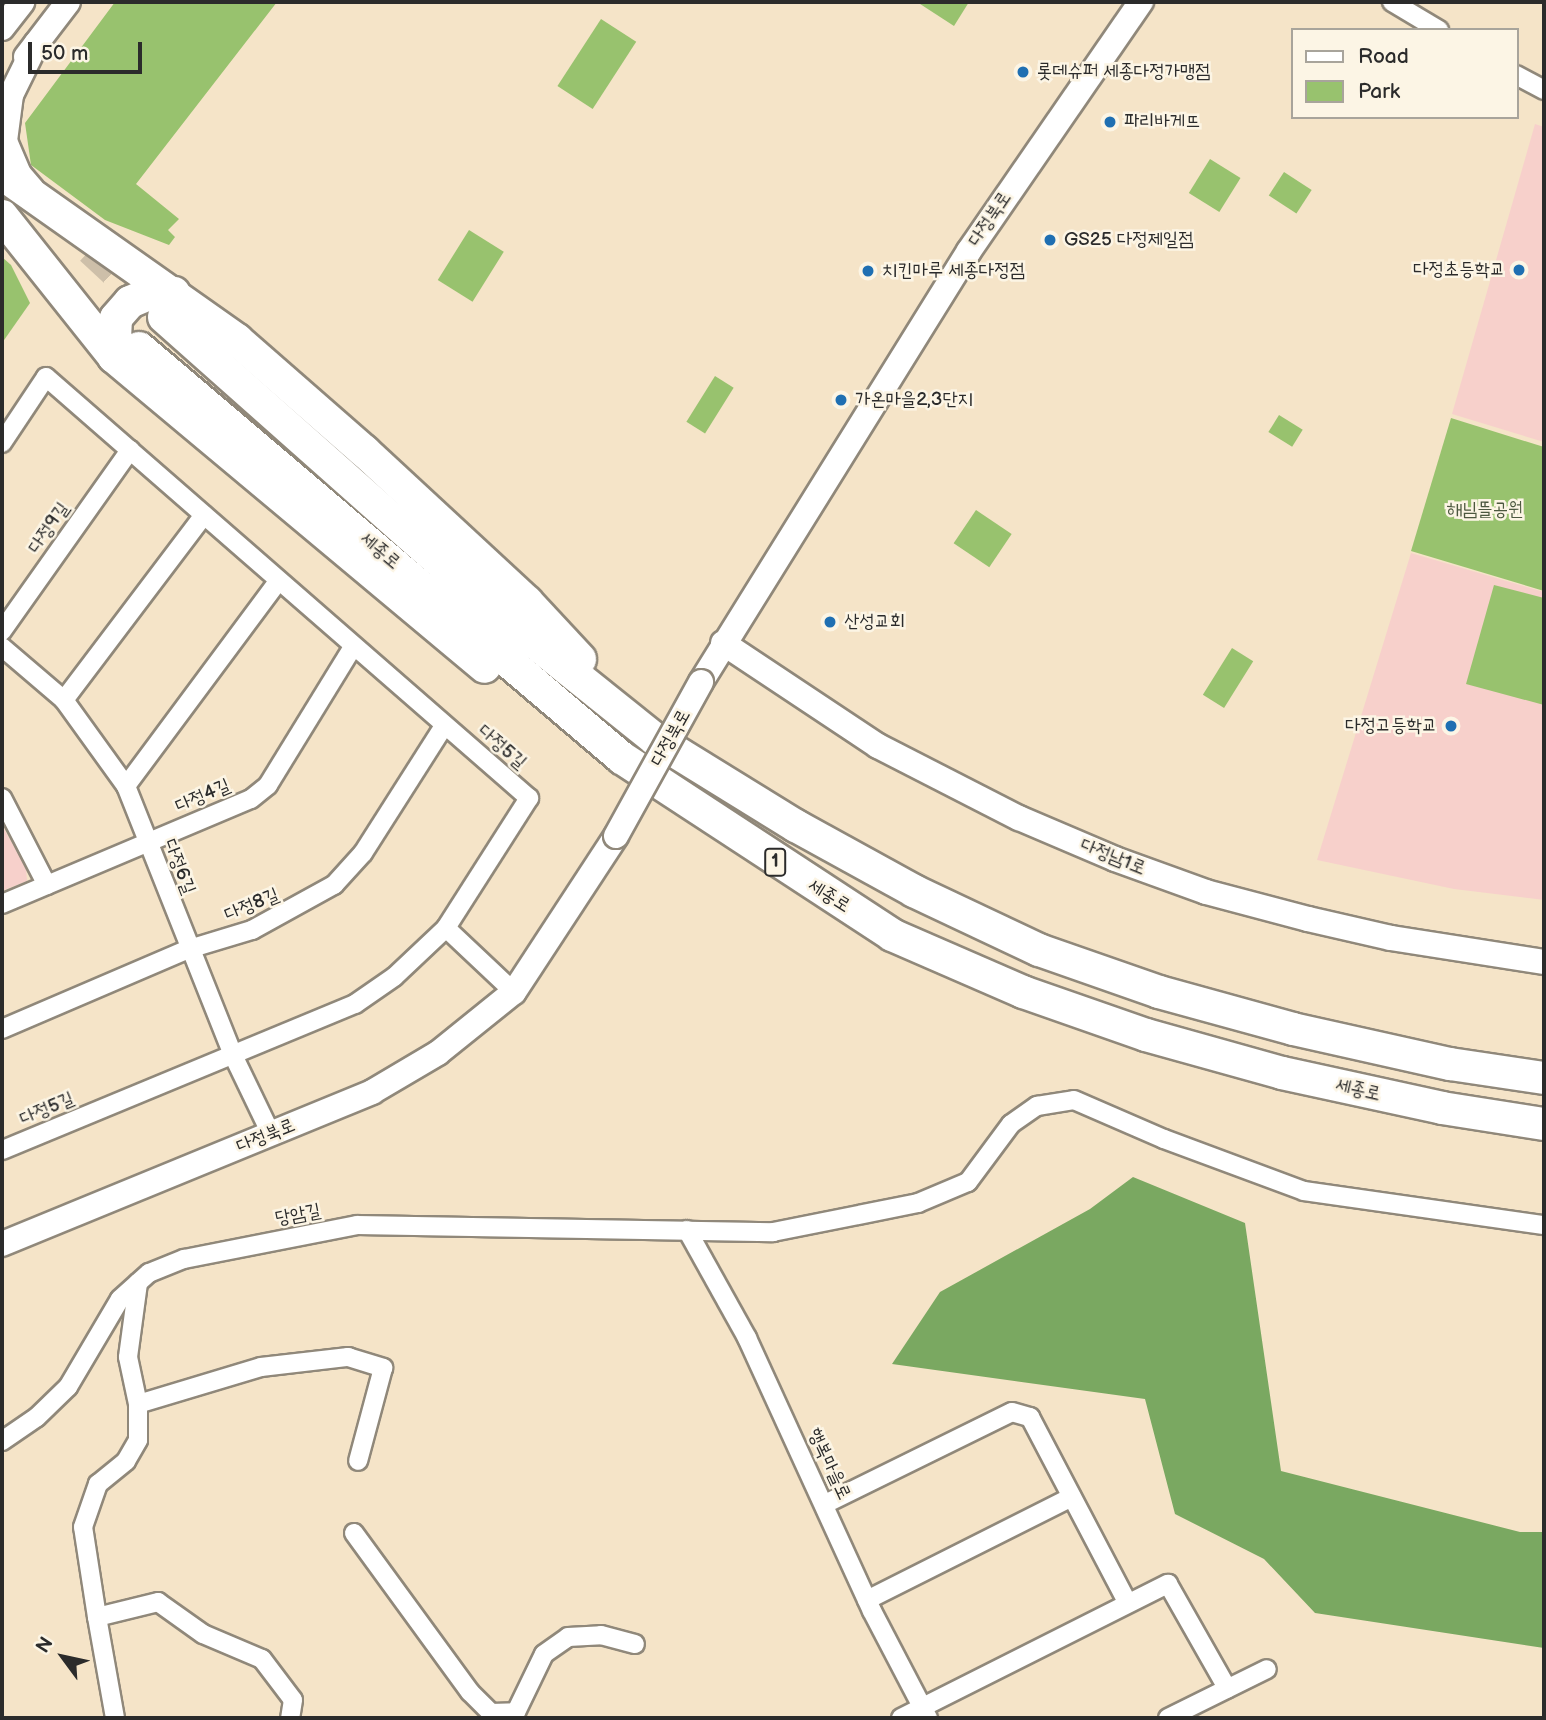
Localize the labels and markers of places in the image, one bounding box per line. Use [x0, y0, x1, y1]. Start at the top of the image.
place label: 롯데슈퍼 세종다정가맹점 [1037, 61, 1210, 83]
marker: 롯데슈퍼 세종다정가맹점 [1015, 64, 1031, 80]
place label: 파리바게뜨 [1124, 111, 1200, 133]
marker: 파리바게뜨 [1102, 114, 1118, 130]
place label: GS25 다정제일점 [1064, 229, 1193, 251]
marker: GS25 다정제일점 [1042, 232, 1058, 248]
place label: 다정초등학교 [1413, 259, 1505, 281]
place label: 치킨마루 세종다정점 [882, 260, 1025, 282]
marker: 다정초등학교 [1511, 262, 1527, 278]
marker: 치킨마루 세종다정점 [860, 263, 876, 279]
place label: 가온마을2,3단지 [855, 389, 973, 411]
marker: 가온마을2,3단지 [833, 392, 849, 408]
place label: 산성교회 [844, 611, 905, 633]
marker: 산성교회 [822, 614, 838, 630]
place label: 다정고등학교 [1345, 715, 1437, 737]
marker: 다정고등학교 [1443, 718, 1459, 734]

